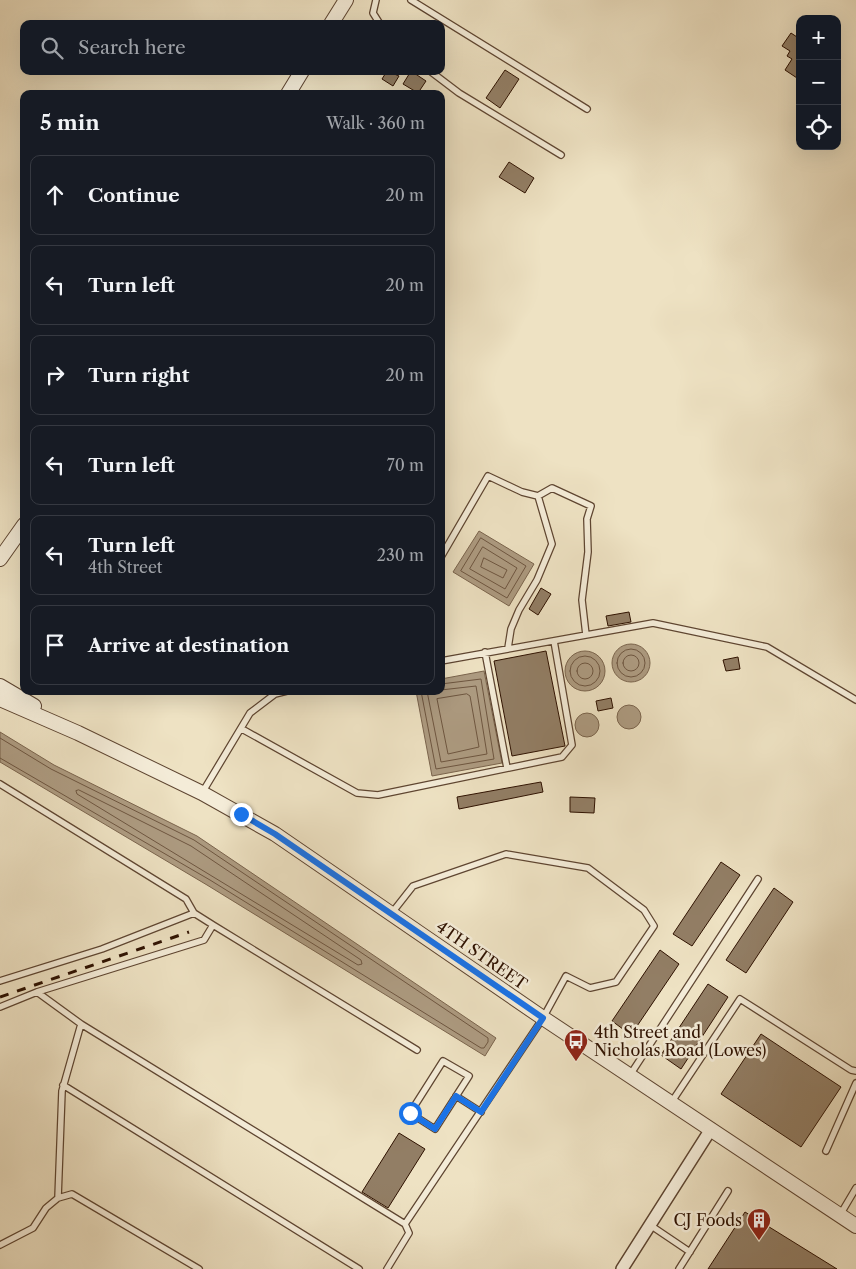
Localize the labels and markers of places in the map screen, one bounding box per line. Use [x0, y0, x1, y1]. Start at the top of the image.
place label: 4th Street and Nicholas Road (Lowes) [594, 1022, 767, 1060]
bus stop icon: 4th Street and Nicholas Road (Lowes) [563, 1028, 589, 1062]
building icon: CJ Foods [746, 1207, 772, 1241]
place label: CJ Foods [674, 1210, 742, 1230]

